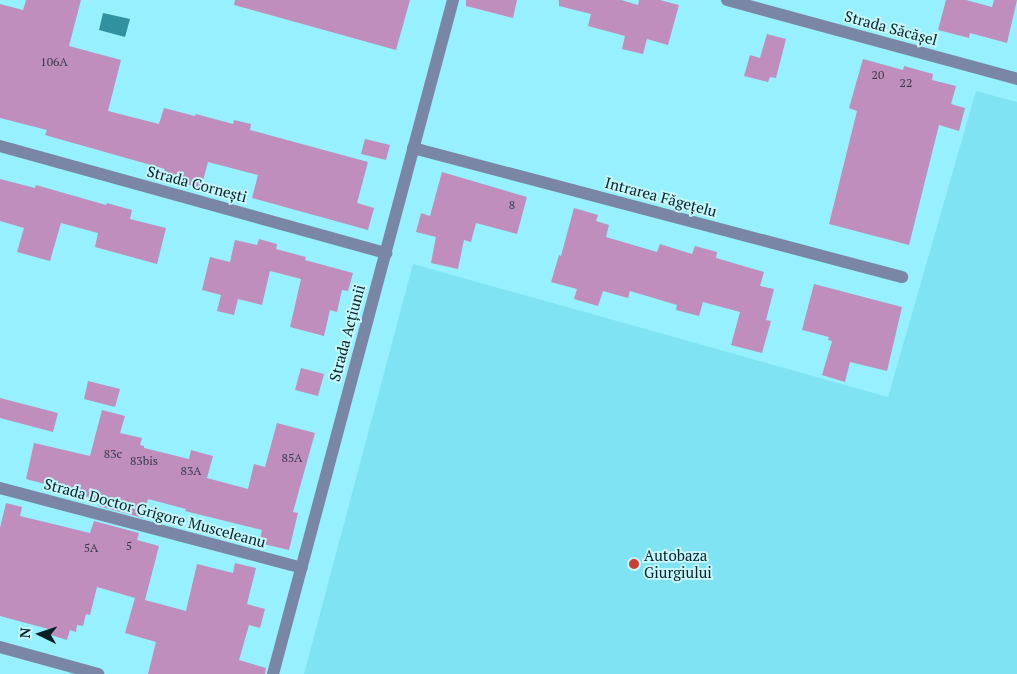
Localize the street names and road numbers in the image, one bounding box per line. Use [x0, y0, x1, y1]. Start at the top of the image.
street label: Strada Săcășel [843, 7, 939, 49]
street label: Strada Cornești [145, 162, 249, 206]
street label: Intrarea Făgețelu [603, 173, 719, 221]
street label: Strada Acțiunii [325, 282, 369, 384]
street label: Strada Doctor Grigore Musceleanu [42, 475, 268, 551]

